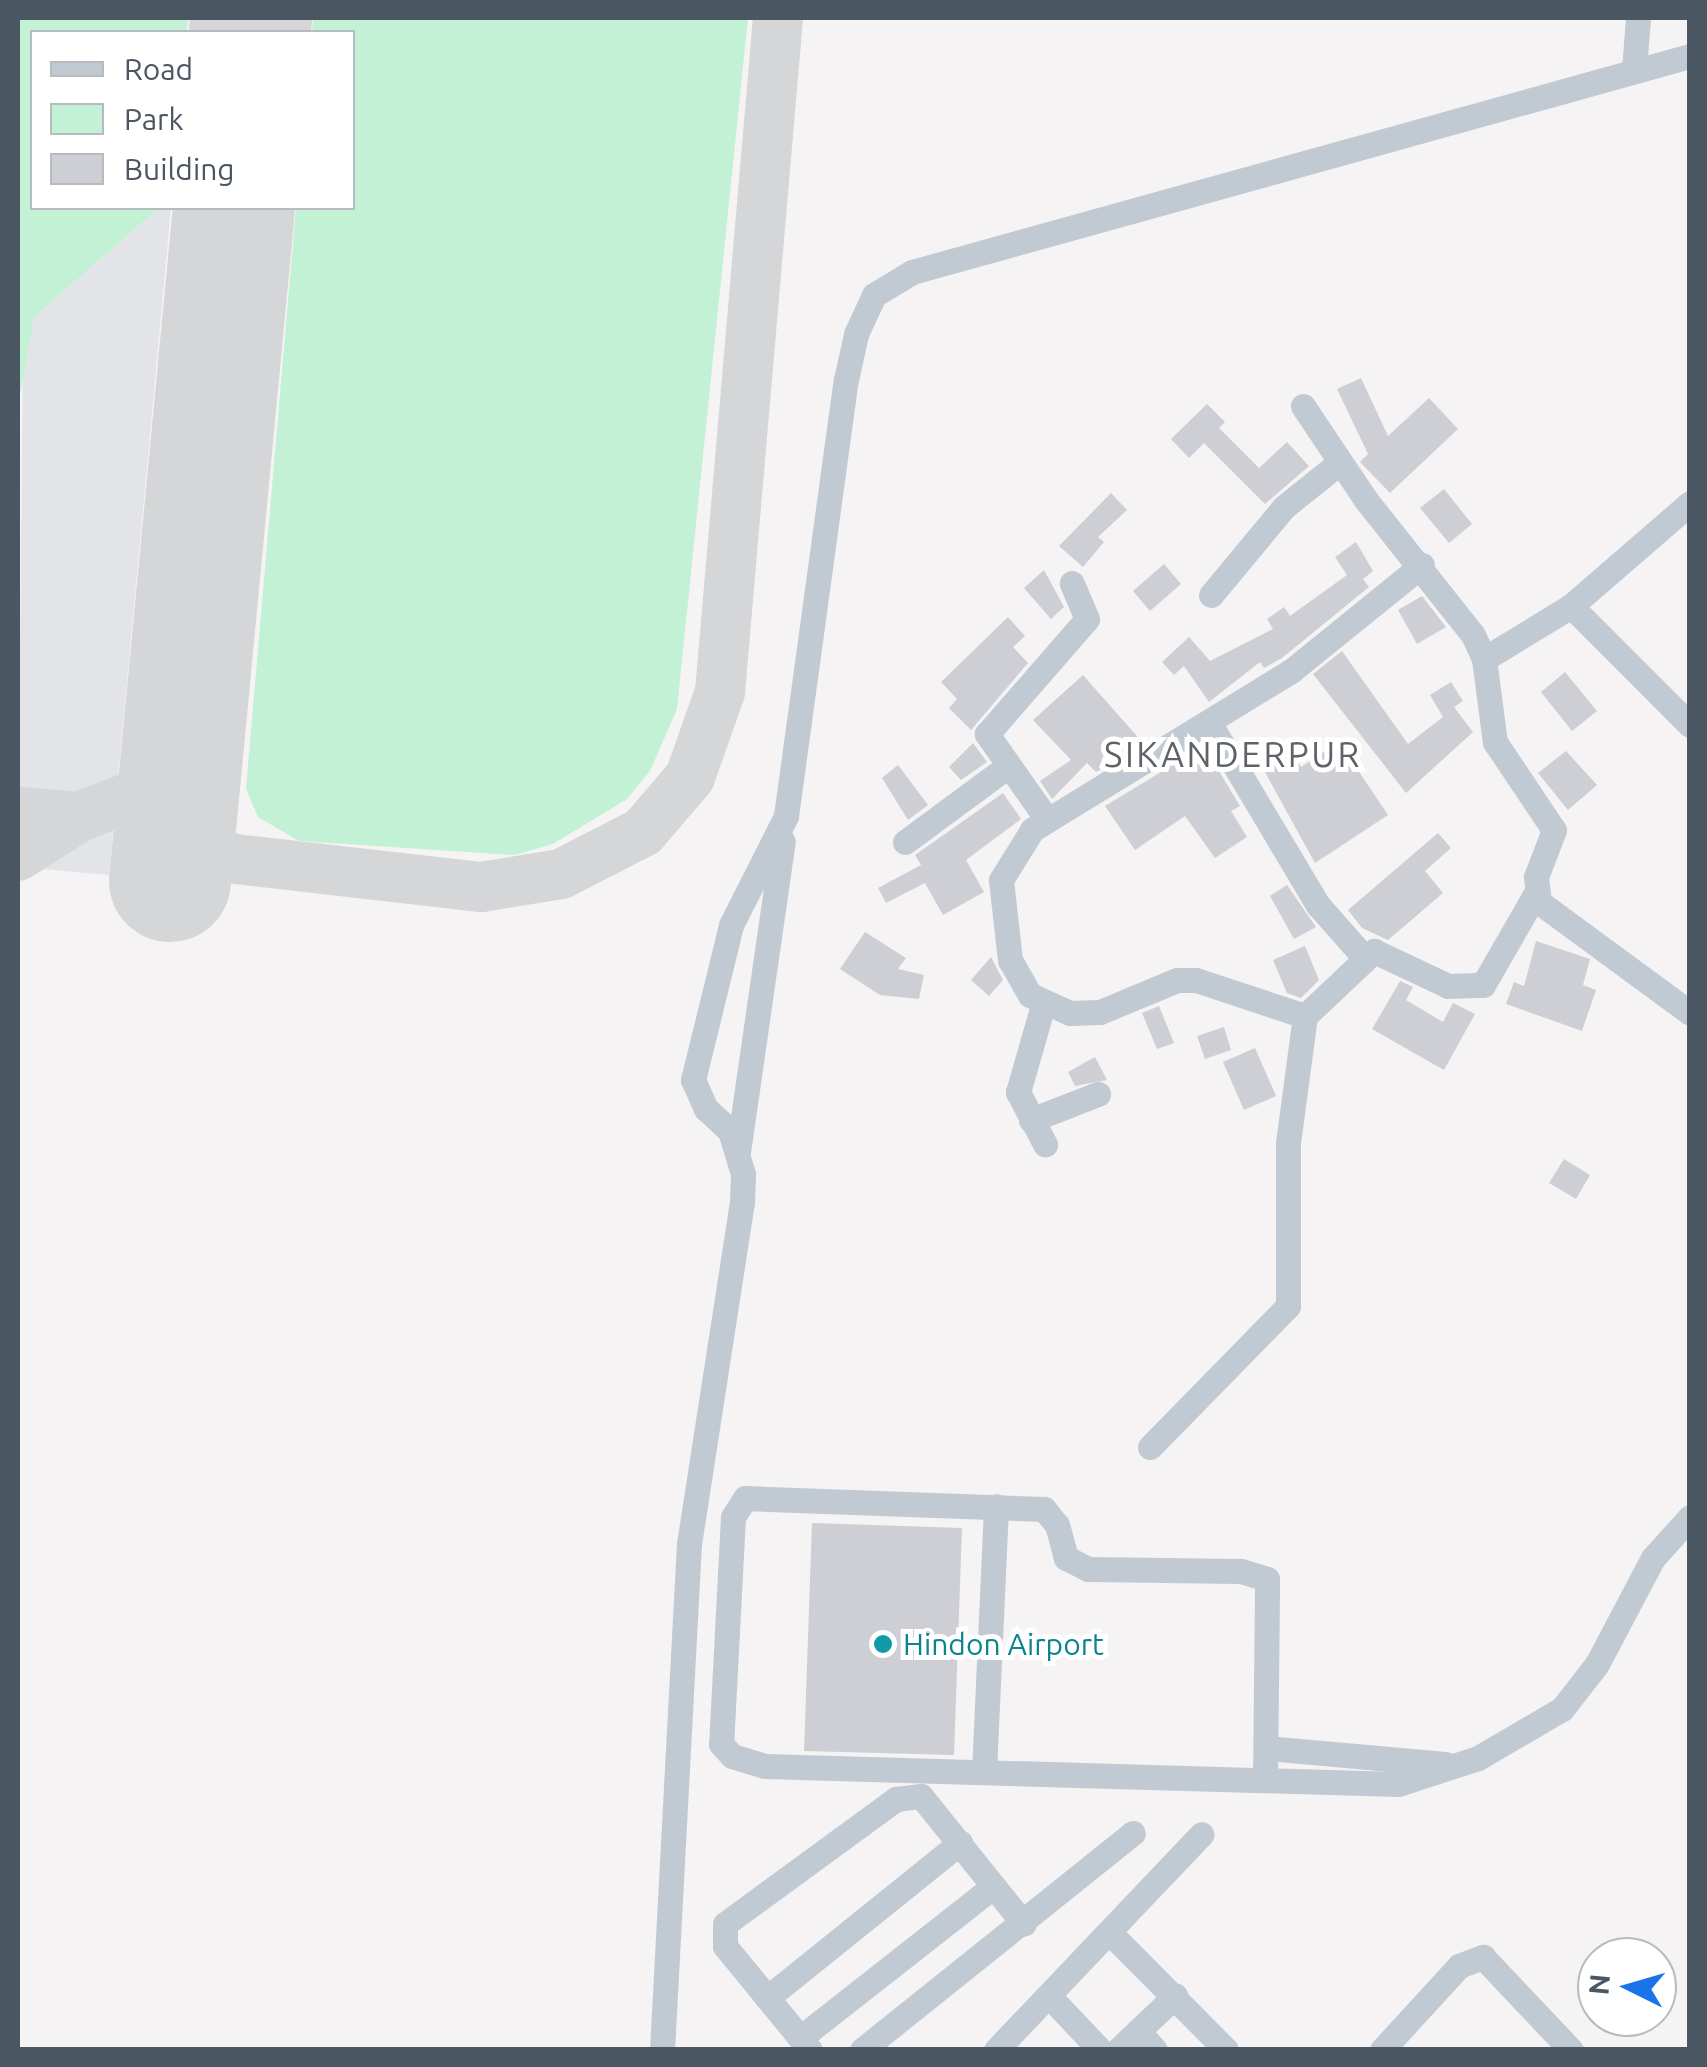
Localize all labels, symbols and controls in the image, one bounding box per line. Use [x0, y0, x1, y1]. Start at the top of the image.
legend [30, 30, 355, 210]
text: Road [124, 52, 193, 86]
text: Park [124, 102, 184, 136]
text: Building [124, 152, 235, 186]
district label: SIKANDERPUR [1104, 733, 1362, 775]
place label: Hindon Airport [903, 1626, 1104, 1662]
marker: Hindon Airport [872, 1633, 894, 1655]
north arrow [1577, 1937, 1677, 2037]
text: N [1582, 1973, 1615, 1996]

